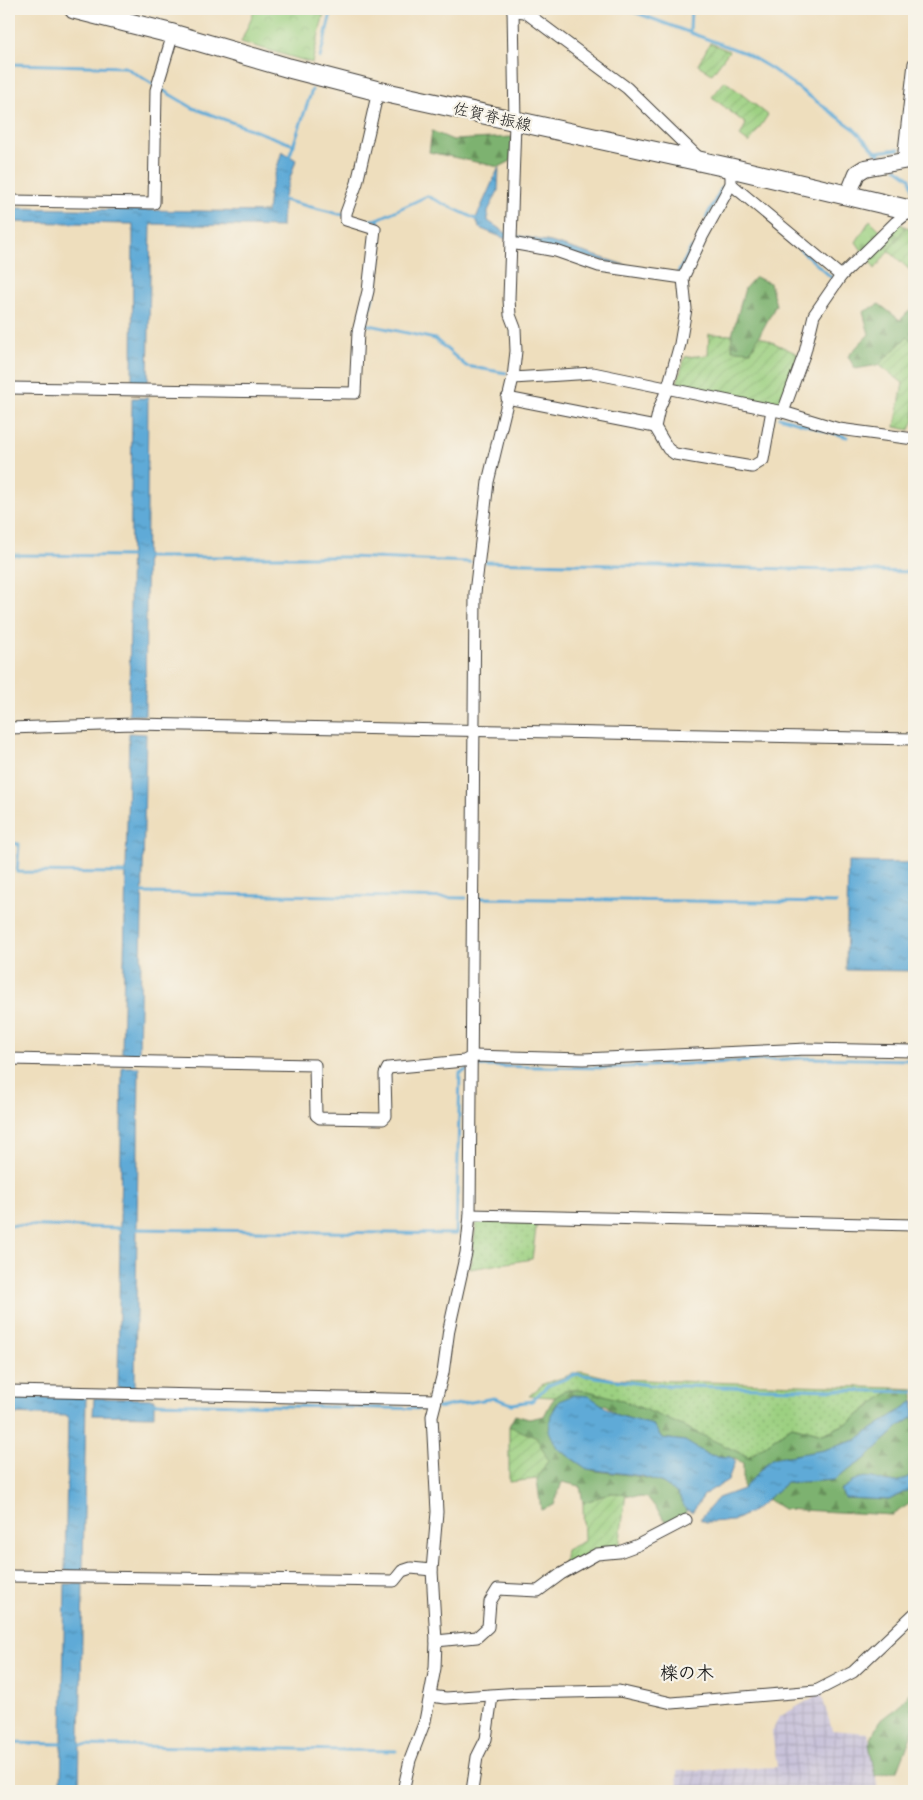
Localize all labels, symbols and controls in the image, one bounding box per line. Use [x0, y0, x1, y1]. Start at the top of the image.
street label: 佐賀脊振線 [450, 97, 534, 139]
district label: 檪の木 [660, 1662, 714, 1688]

